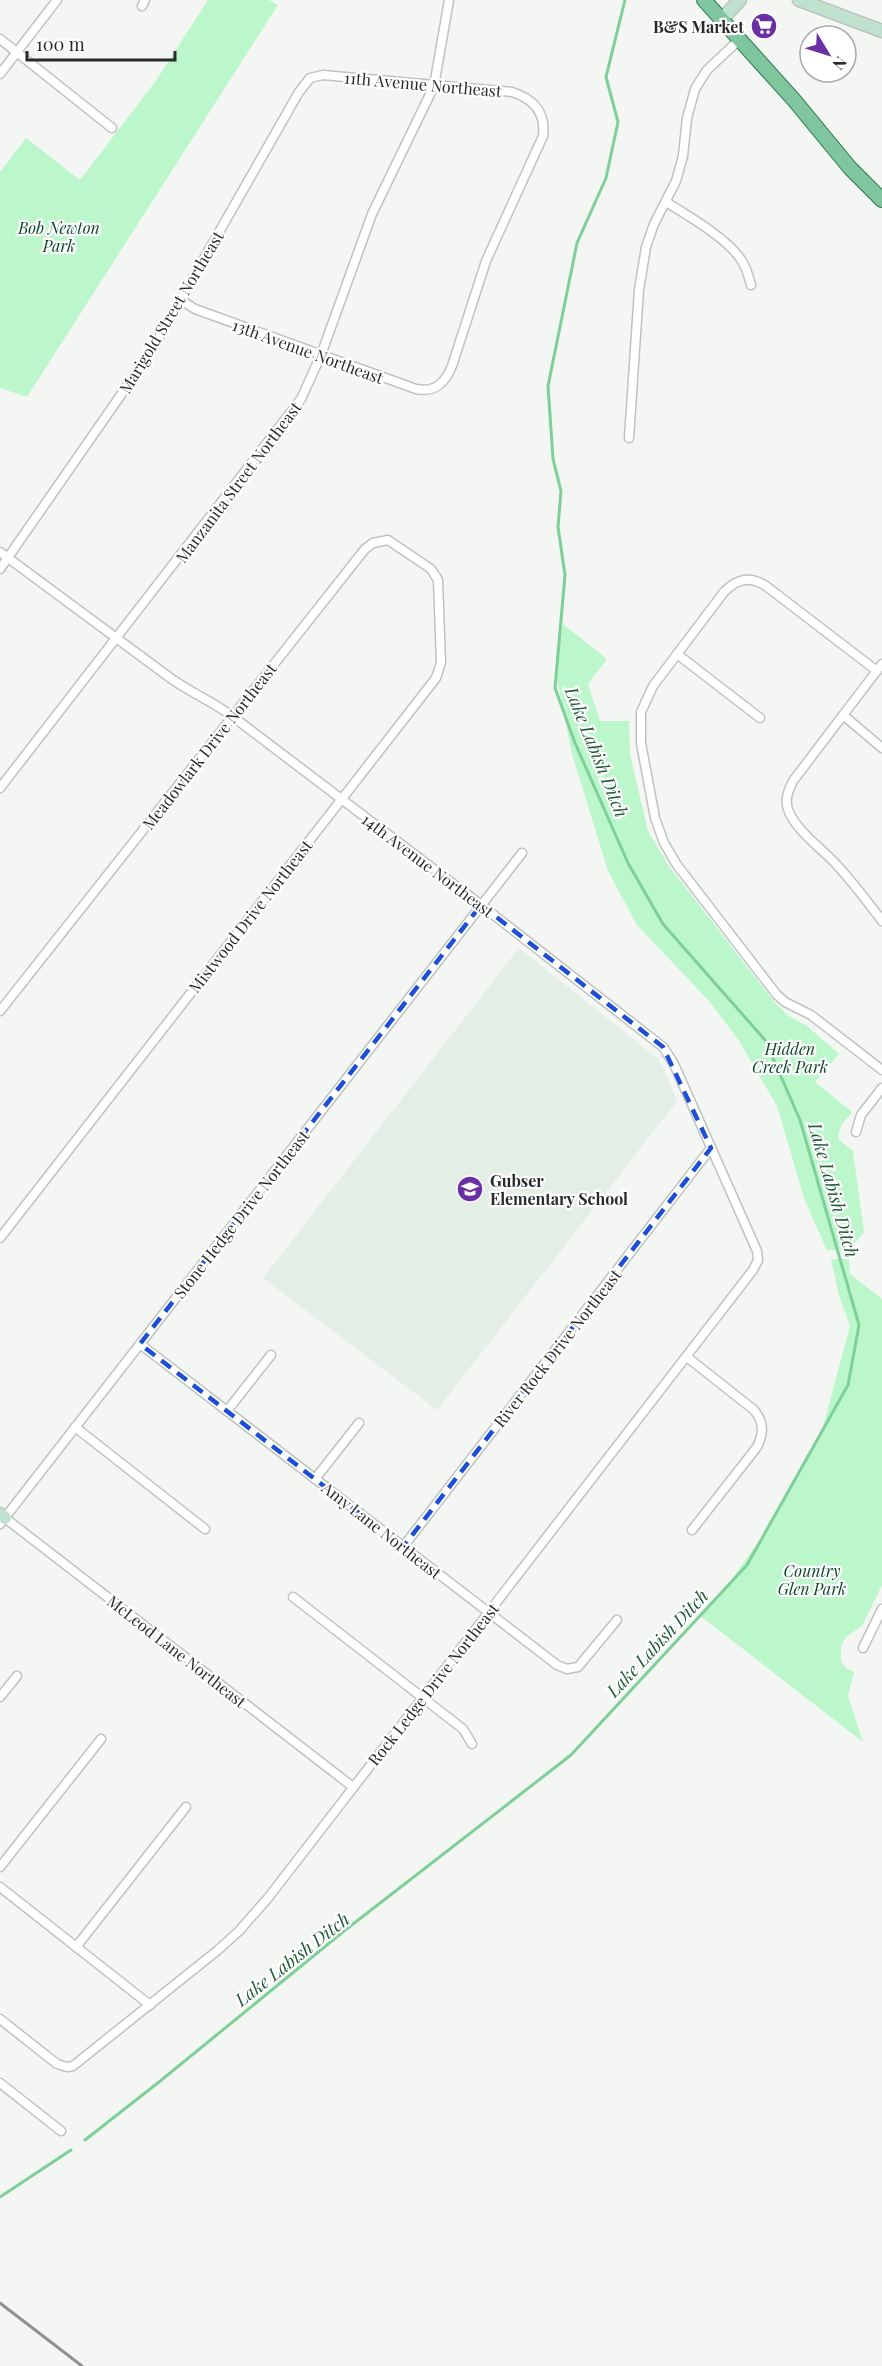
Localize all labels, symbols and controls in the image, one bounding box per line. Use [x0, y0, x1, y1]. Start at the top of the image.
supermarket icon: B&S Market [749, 11, 779, 41]
place label: B&S Market [653, 16, 744, 37]
scale bar [27, 24, 176, 62]
north arrow [798, 24, 858, 84]
text: 100 m [36, 32, 85, 56]
text: N [828, 53, 852, 75]
street label: 11th Avenue Northeast [343, 67, 503, 101]
park label: Bob Newton Park [17, 217, 100, 256]
street label: Marigold Street Northeast [114, 227, 228, 397]
street label: 13th Avenue Northeast [230, 314, 387, 388]
street label: Manzanita Street Northeast [171, 397, 306, 567]
street label: Meadowlark Drive Northeast [137, 658, 281, 833]
water label: Lake Labish Ditch [559, 682, 634, 821]
street label: 14th Avenue Northeast [358, 808, 498, 922]
street label: Mistwood Drive Northeast [184, 835, 316, 997]
park label: Hidden Creek Park [752, 1038, 828, 1077]
water label: Lake Labish Ditch [803, 1119, 865, 1260]
street label: Stone Hedge Drive Northeast [169, 1125, 314, 1303]
place label: Gubser Elementary School [490, 1170, 628, 1209]
school or university icon: Gubser Elementary School [455, 1174, 485, 1204]
street label: River Rock Drive Northeast [489, 1264, 626, 1431]
street label: Amy Lane Northeast [317, 1476, 446, 1583]
park label: Country Glen Park [778, 1560, 846, 1599]
water label: Lake Labish Ditch [600, 1584, 713, 1703]
street label: McLeod Lane Northeast [103, 1590, 251, 1712]
street label: Rock Ledge Drive Northeast [363, 1598, 503, 1770]
water label: Lake Labish Ditch [229, 1907, 354, 2012]

